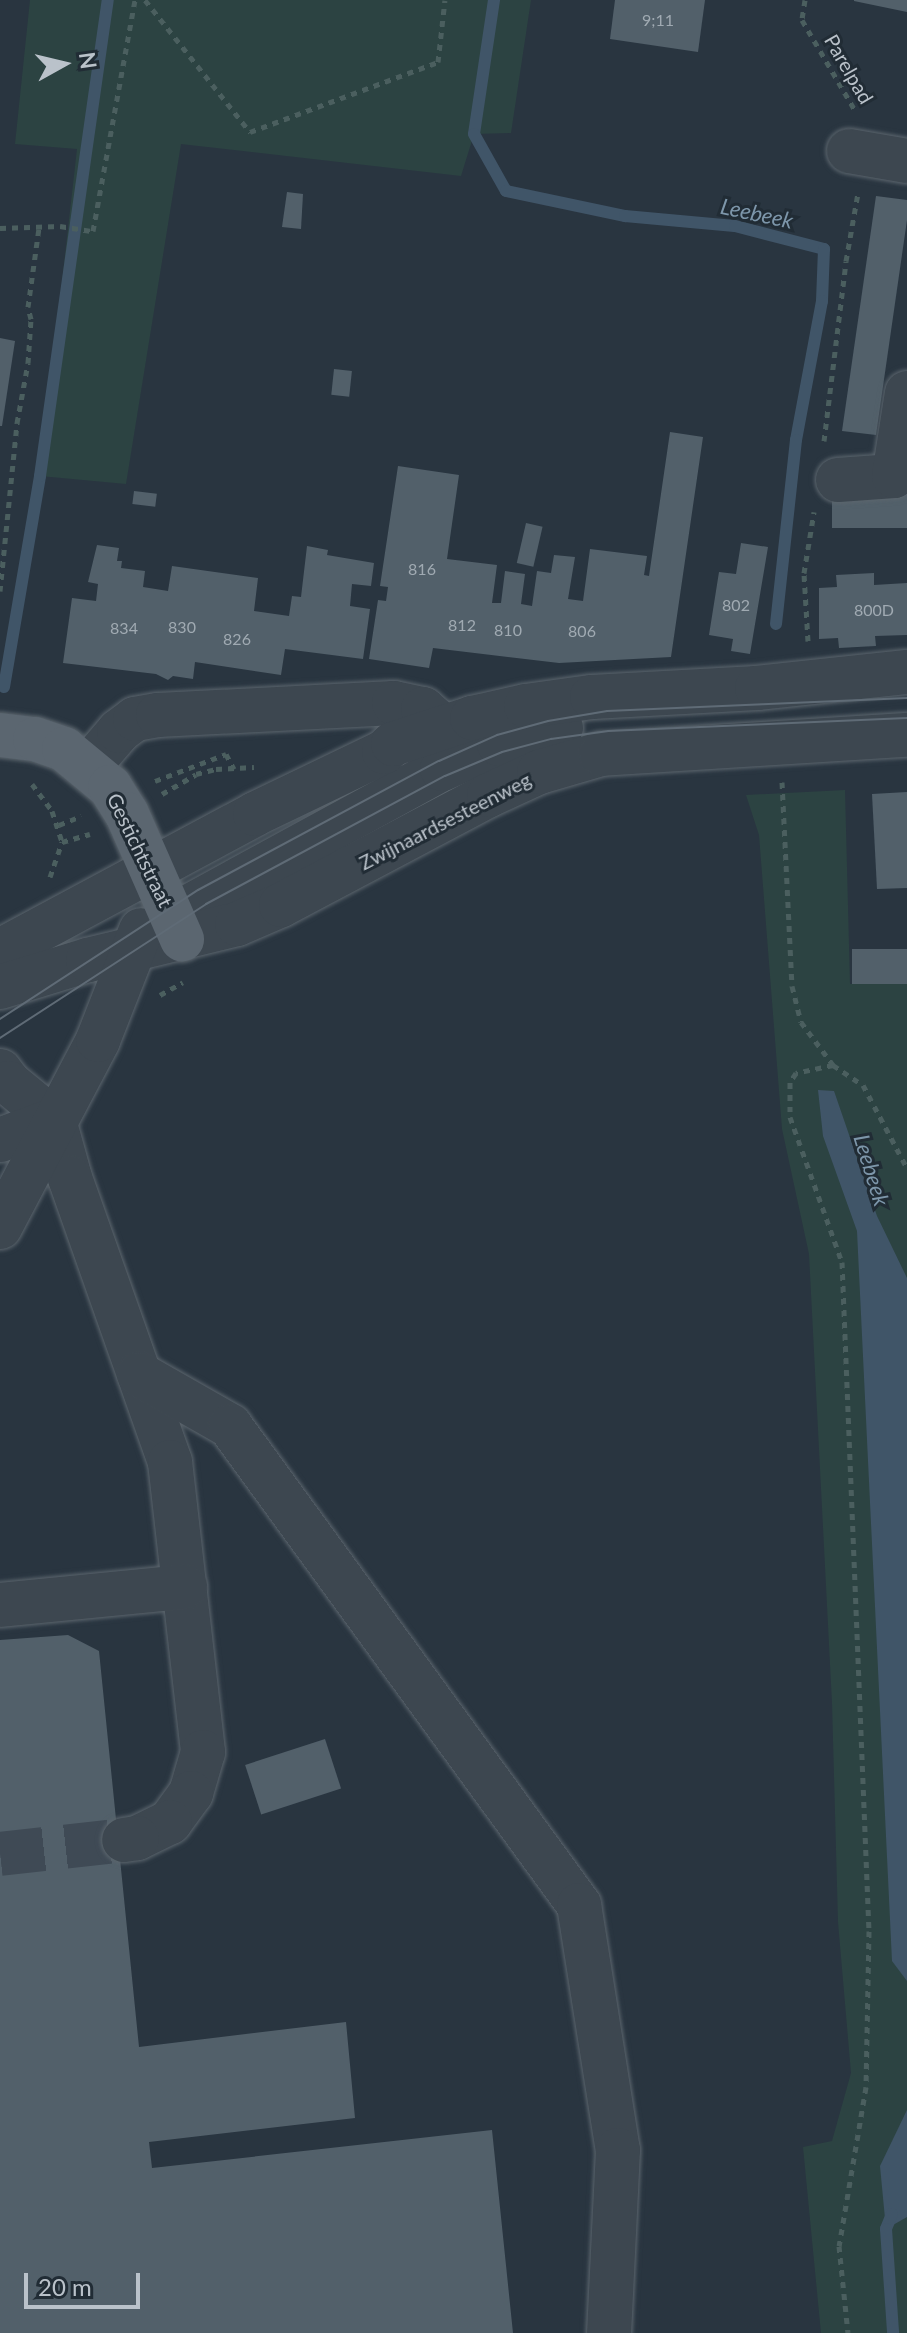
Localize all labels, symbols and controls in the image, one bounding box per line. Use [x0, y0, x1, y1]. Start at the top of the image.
house number: 9;11 [642, 10, 674, 30]
north arrow [24, 24, 104, 104]
street label: Parelpad [820, 30, 878, 108]
text: N [74, 50, 103, 71]
water label: Leebeek [718, 192, 796, 234]
house number: 816 [408, 559, 436, 579]
house number: 802 [722, 595, 750, 615]
house number: 800D [854, 600, 894, 620]
house number: 812 [448, 615, 476, 635]
house number: 830 [168, 617, 196, 637]
house number: 834 [110, 618, 138, 638]
house number: 810 [494, 620, 522, 640]
house number: 806 [568, 621, 596, 641]
house number: 826 [223, 629, 251, 649]
street label: Zwijnaardsesteenweg [355, 767, 535, 875]
street label: Gestichtstraat [102, 789, 178, 911]
water label: Leebeek [849, 1131, 895, 1209]
scale bar [28, 2257, 144, 2307]
text: 20 m [38, 2272, 92, 2301]

